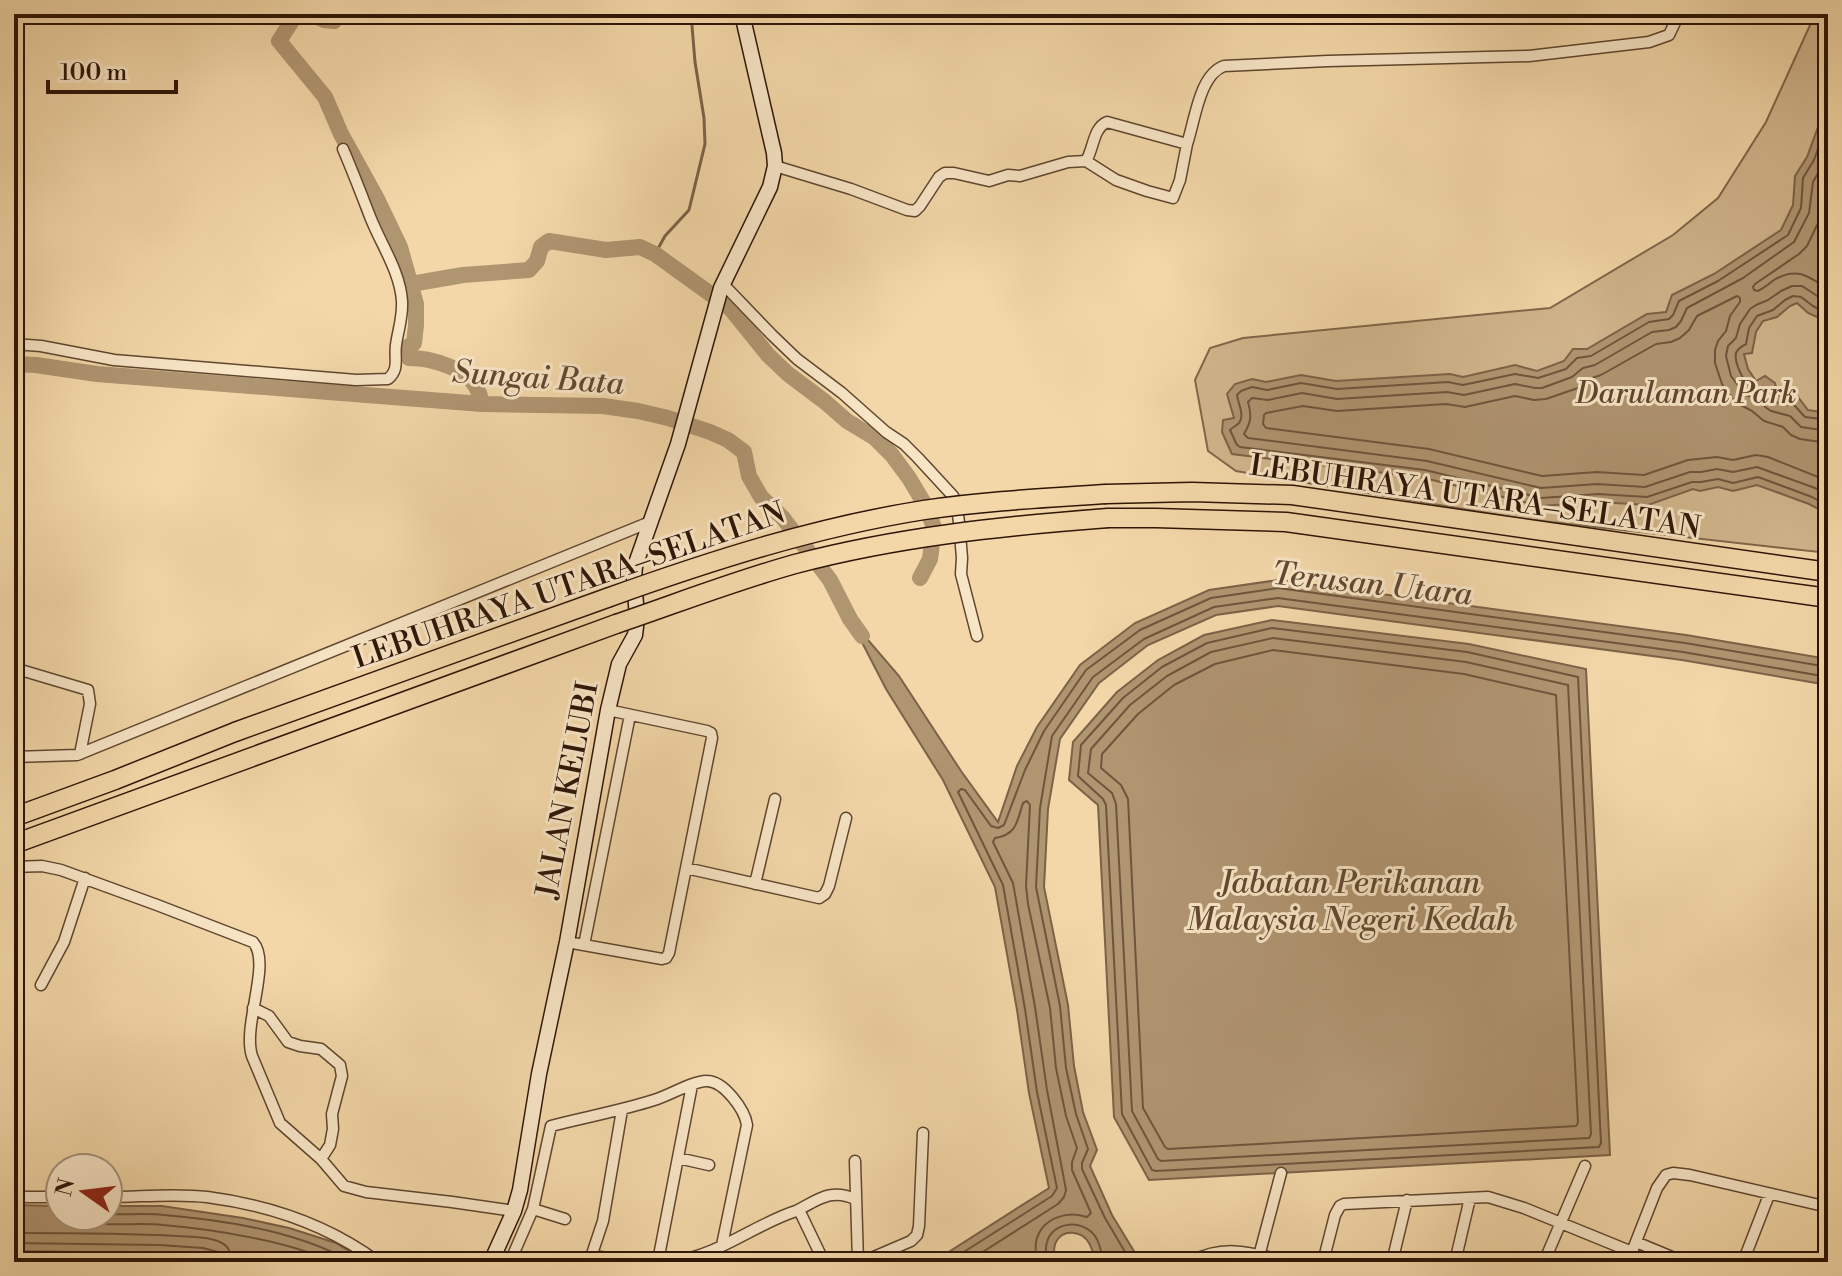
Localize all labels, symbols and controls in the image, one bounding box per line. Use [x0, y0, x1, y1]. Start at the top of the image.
scale bar [48, 44, 176, 94]
text: 100 m [60, 58, 127, 88]
water label: Sungai Bata [451, 352, 625, 404]
park label: Darulaman Park [1574, 375, 1797, 413]
street label: LEBUHRAYA UTARA–SELATAN [1247, 447, 1703, 547]
street label: LEBUHRAYA UTARA–SELATAN [348, 494, 790, 678]
water label: Terusan Utara [1270, 554, 1475, 614]
street label: JALAN KELUBI [528, 678, 608, 902]
water label: Jabatan Perikanan Malaysia Negeri Kedah [1186, 863, 1514, 940]
north arrow [44, 1152, 124, 1232]
text: N [51, 1175, 81, 1199]

